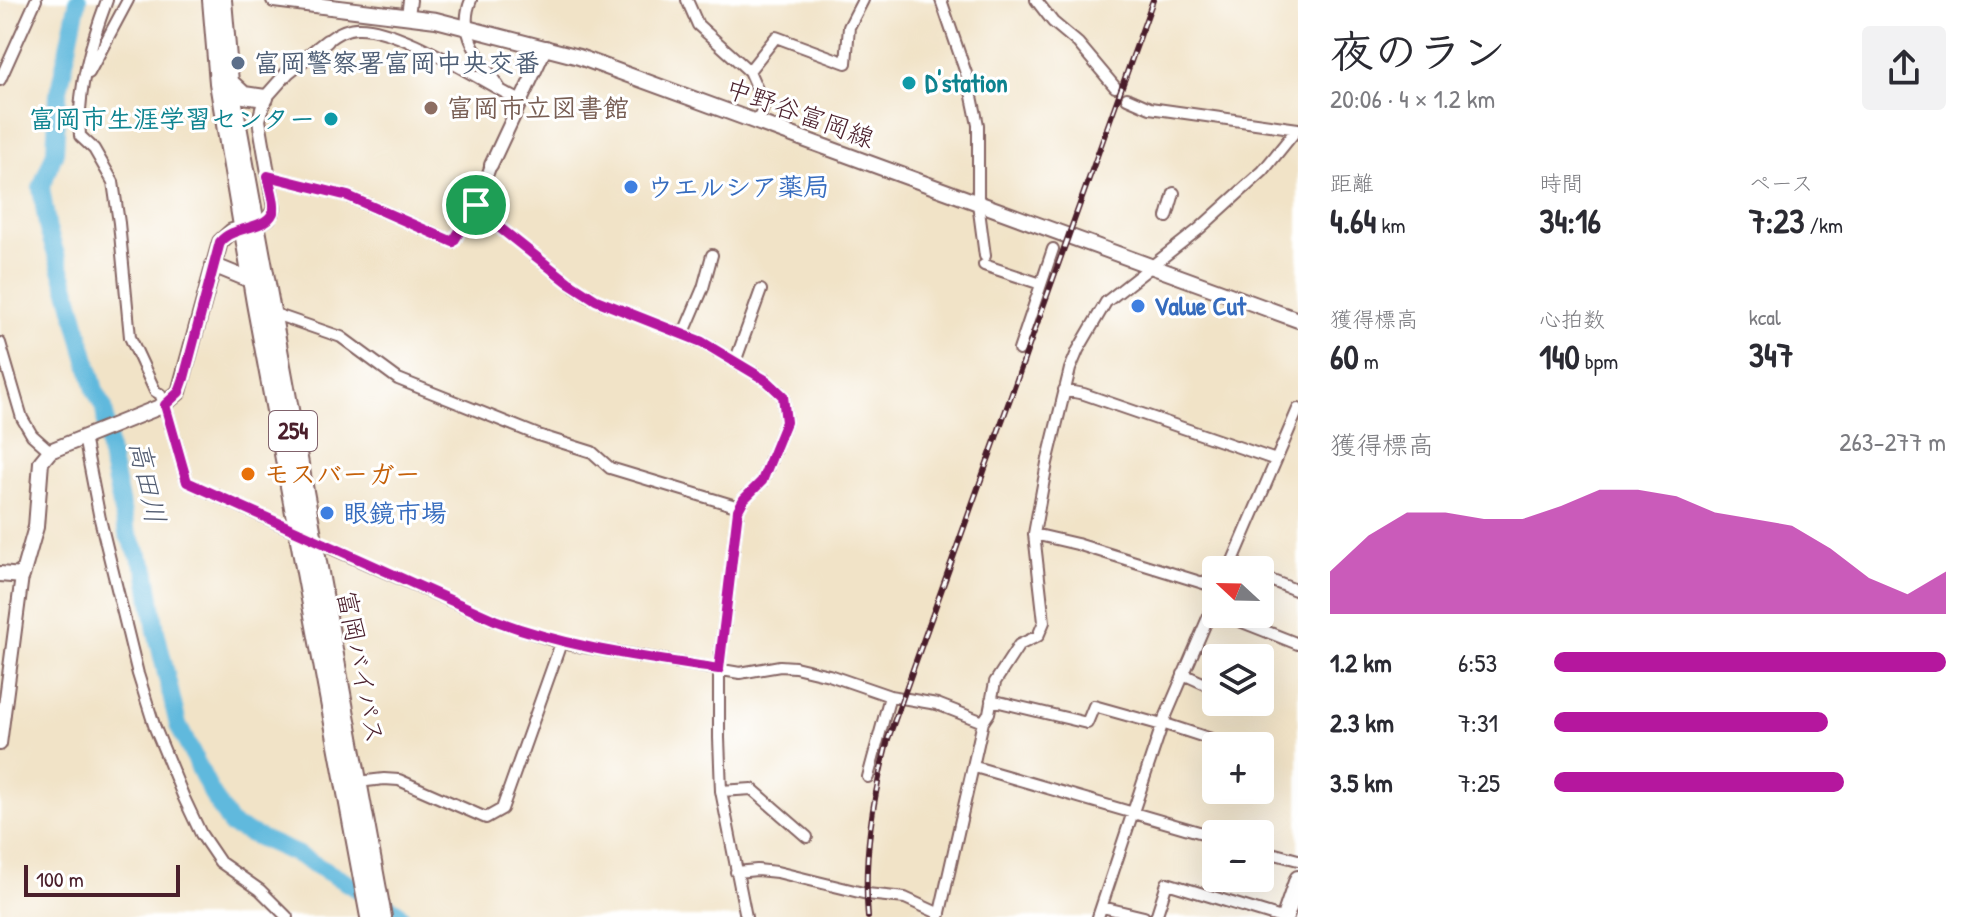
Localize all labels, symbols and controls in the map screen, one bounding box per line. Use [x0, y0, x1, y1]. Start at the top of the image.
text: 夜のラン [1330, 21, 1506, 81]
button: share [1862, 26, 1946, 110]
place label: 富岡警察署富岡中央交番 [254, 45, 540, 80]
marker: 富岡警察署富岡中央交番 [229, 54, 247, 72]
place label: D'station [925, 65, 1008, 100]
street label: 中野谷富岡線 [721, 69, 879, 156]
marker: D'station [900, 74, 918, 92]
text: 20:06 · 4 × 1.2 km [1330, 81, 1495, 116]
place label: 富岡市立図書館 [447, 90, 629, 125]
marker: 富岡市立図書館 [422, 99, 440, 117]
place label: 富岡市生涯学習センター [29, 101, 315, 136]
marker: 富岡市生涯学習センター [322, 110, 340, 128]
text: 距離 [1330, 168, 1374, 198]
text: 時間 [1539, 168, 1583, 198]
text: ペース [1749, 168, 1813, 198]
place label: ウエルシア薬局 [647, 169, 830, 204]
pin [442, 171, 510, 239]
marker: ウエルシア薬局 [622, 178, 640, 196]
icon: arrive [454, 183, 498, 227]
text: 4.64 [1330, 198, 1376, 244]
text: 34:16 [1539, 198, 1601, 244]
text: 7:23 [1749, 198, 1805, 244]
text: km [1376, 210, 1406, 240]
text: /km [1805, 210, 1843, 240]
place label: Value Cut [1154, 288, 1247, 323]
marker: Value Cut [1129, 297, 1147, 315]
text: kcal [1749, 302, 1781, 332]
text: 獲得標高 [1330, 304, 1418, 334]
text: 心拍数 [1539, 304, 1605, 334]
text: 347 [1749, 332, 1793, 378]
text: 60 [1330, 334, 1359, 380]
text: 140 [1539, 334, 1580, 380]
text: m [1359, 346, 1379, 376]
text: bpm [1580, 346, 1618, 376]
road number: 254 [269, 411, 317, 451]
text: 263–277 m [1839, 424, 1946, 459]
text: 獲得標高 [1330, 427, 1434, 462]
water label: 高田川 [121, 437, 175, 527]
place label: モスバーガー [264, 456, 421, 491]
marker: モスバーガー [239, 465, 257, 483]
place label: 眼鏡市場 [343, 495, 447, 530]
marker: 眼鏡市場 [318, 504, 336, 522]
north arrow [1202, 556, 1274, 628]
map controls [1202, 556, 1274, 892]
street label: 富岡バイパス [329, 587, 394, 747]
button: layers [1202, 644, 1274, 716]
text: 1.2 km [1330, 645, 1392, 680]
text: 6:53 [1458, 645, 1497, 680]
text: 2.3 km [1330, 705, 1394, 740]
text: 7:31 [1458, 705, 1498, 740]
button: + [1202, 732, 1274, 804]
text: 3.5 km [1330, 765, 1393, 800]
text: 7:25 [1458, 765, 1500, 800]
button: − [1202, 820, 1274, 892]
scale bar [24, 861, 180, 897]
text: 100 m [36, 864, 84, 894]

